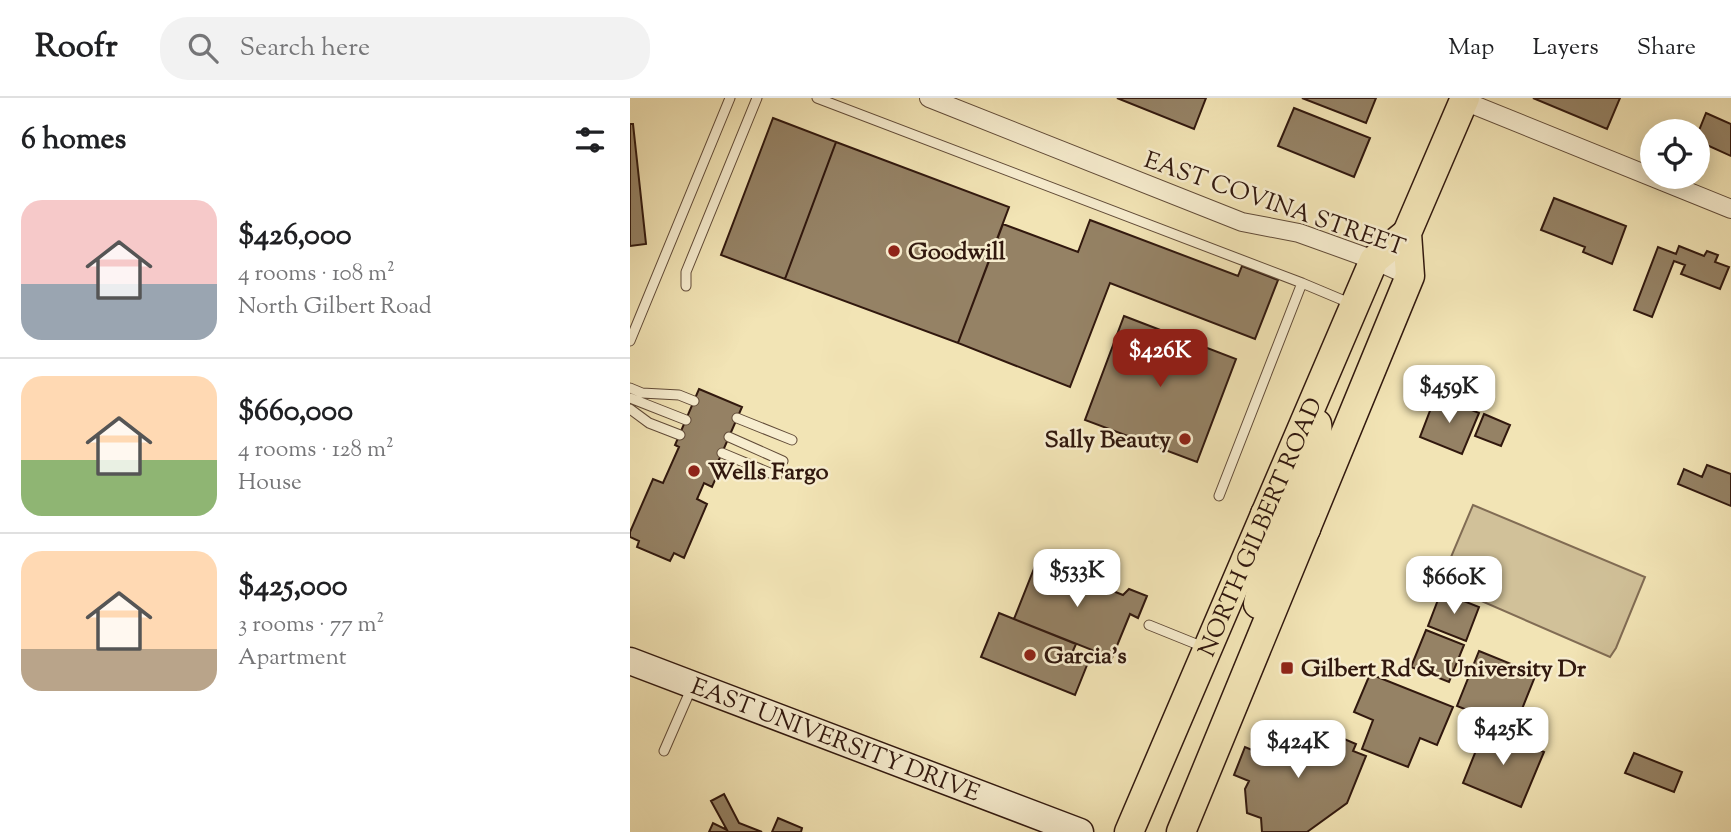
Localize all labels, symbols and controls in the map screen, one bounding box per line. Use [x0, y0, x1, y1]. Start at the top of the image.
search box [160, 17, 650, 80]
text: Roofr [35, 24, 118, 72]
icon: search [184, 29, 222, 67]
text: Search here [240, 30, 370, 67]
text: Map [1448, 31, 1494, 65]
text: Layers [1532, 31, 1599, 65]
text: Share [1637, 31, 1696, 65]
text: 6 homes [21, 119, 126, 162]
map controls [1640, 119, 1710, 189]
button: locate [1640, 119, 1710, 189]
icon: filters [571, 121, 609, 159]
street label: EAST COVINA STREET [1139, 144, 1410, 266]
text: $426,000 [238, 215, 352, 258]
icon: home [77, 228, 161, 312]
place label: Goodwill [908, 236, 1006, 270]
marker: Goodwill [886, 243, 902, 259]
text: 4 rooms · 108 m² [238, 258, 395, 291]
text: North Gilbert Road [238, 291, 432, 324]
pin: $426K [1111, 330, 1209, 389]
text: $426K [1129, 335, 1191, 368]
pin: $459K [1400, 366, 1498, 425]
text: $459K [1419, 371, 1479, 404]
text: $660,000 [238, 391, 353, 434]
street label: NORTH GILBERT ROAD [1191, 393, 1332, 662]
icon: home [77, 404, 161, 488]
place label: Sally Beauty [1044, 424, 1171, 458]
marker: Sally Beauty [1177, 431, 1193, 447]
text: 4 rooms · 128 m² [238, 434, 394, 467]
place label: Wells Fargo [708, 456, 829, 490]
marker: Wells Fargo [686, 463, 702, 479]
text: House [238, 467, 302, 500]
pin: $533K [1028, 550, 1126, 609]
text: $533K [1049, 555, 1105, 588]
pin: $660K [1405, 556, 1503, 616]
text: $660K [1422, 562, 1486, 595]
text: $425,000 [238, 566, 348, 609]
icon: home [77, 579, 161, 663]
text: 3 rooms · 77 m² [238, 609, 384, 642]
place label: Garcia's [1044, 640, 1127, 674]
text: Apartment [238, 642, 347, 675]
marker: Garcia's [1022, 647, 1038, 663]
place label: Gilbert Rd & University Dr [1301, 653, 1587, 687]
marker: Gilbert Rd & University Dr [1279, 660, 1295, 676]
street label: EAST UNIVERSITY DRIVE [686, 671, 985, 812]
pin: $425K [1454, 708, 1552, 767]
text: $425K [1473, 713, 1533, 746]
pin: $424K [1249, 720, 1347, 780]
text: $424K [1267, 726, 1329, 759]

